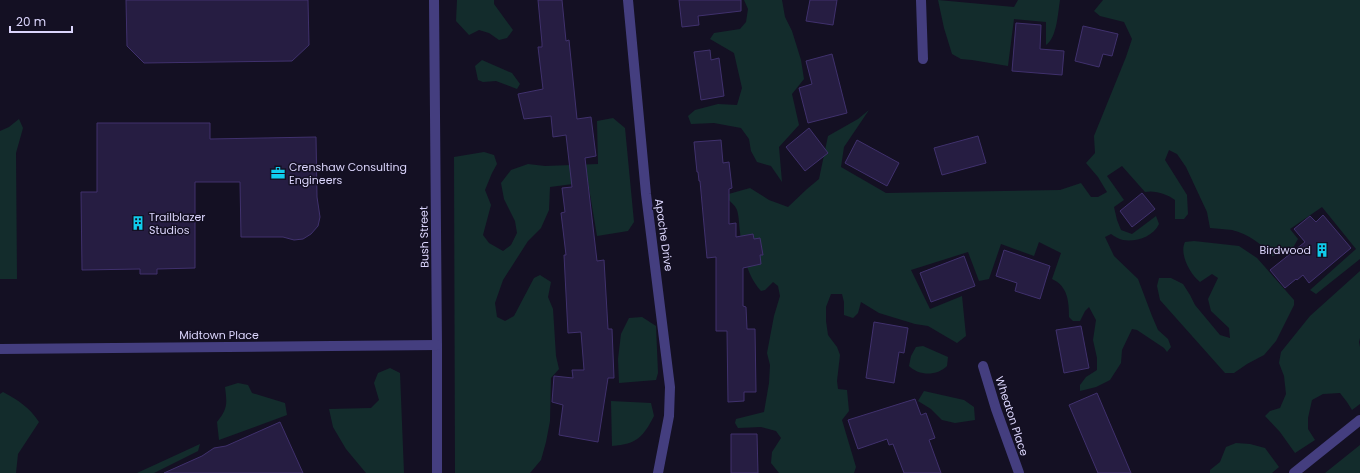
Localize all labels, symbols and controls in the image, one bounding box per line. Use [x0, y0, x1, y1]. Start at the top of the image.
scale bar [10, 8, 72, 34]
text: 20 m [16, 13, 46, 30]
place label: Crenshaw Consulting Engineers [289, 159, 407, 188]
office icon: Crenshaw Consulting Engineers [270, 165, 286, 181]
street label: Apache Drive [651, 198, 677, 273]
street label: Bush Street [415, 206, 433, 268]
place label: Trailblazer Studios [149, 209, 205, 238]
building icon: Trailblazer Studios [130, 215, 146, 231]
place label: Birdwood [1259, 242, 1311, 258]
building icon: Birdwood [1314, 242, 1330, 258]
street label: Midtown Place [179, 327, 259, 343]
street label: Wheaton Place [992, 374, 1032, 458]

